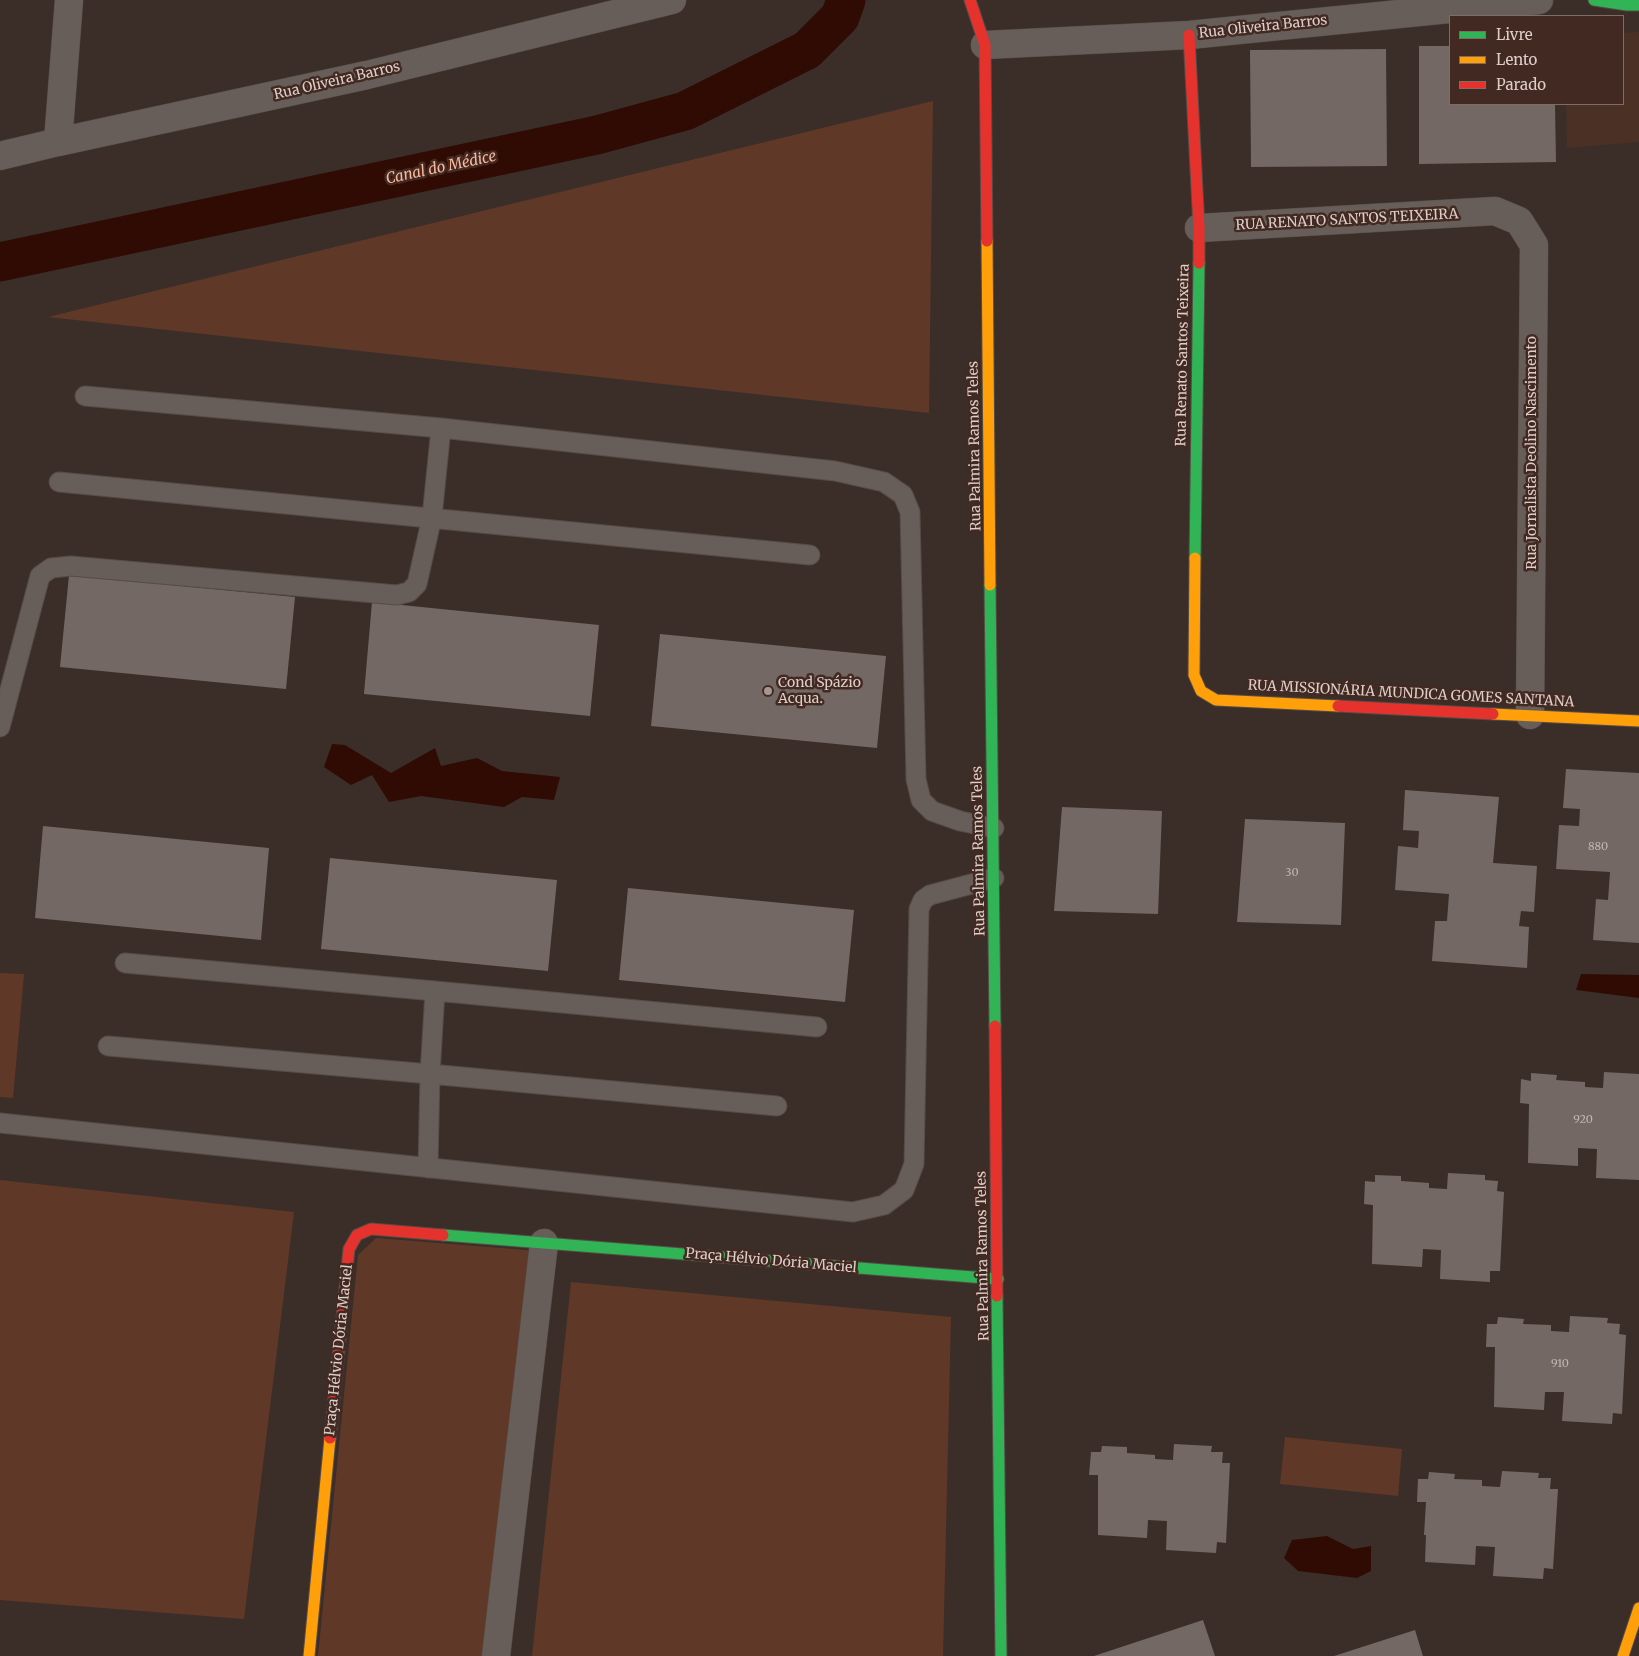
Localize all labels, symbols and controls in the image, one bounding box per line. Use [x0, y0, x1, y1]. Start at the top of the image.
street label: Rua Oliveira Barros [1198, 12, 1328, 42]
legend [1449, 15, 1624, 105]
text: Livre [1496, 25, 1533, 44]
text: Lento [1496, 50, 1537, 69]
street label: Rua Oliveira Barros [272, 58, 402, 104]
text: Parado [1496, 75, 1546, 94]
water label: Canal do Médice [384, 148, 498, 188]
street label: RUA RENATO SANTOS TEIXEIRA [1235, 206, 1459, 234]
street label: Rua Renato Santos Teixeira [1173, 263, 1193, 447]
street label: Rua Jornalista Deolino Nascimento [1524, 336, 1540, 570]
street label: Rua Palmira Ramos Teles [965, 361, 985, 531]
place label: Cond Spázio Acqua. [778, 675, 861, 708]
street label: RUA MISSIONÁRIA MUNDICA GOMES SANTANA [1247, 677, 1575, 711]
marker: Cond Spázio Acqua. [762, 685, 774, 697]
street label: Rua Palmira Ramos Teles [969, 766, 989, 936]
house number: 880 [1588, 840, 1608, 854]
house number: 30 [1285, 866, 1299, 880]
house number: 920 [1573, 1113, 1593, 1127]
street label: Rua Palmira Ramos Teles [973, 1171, 993, 1341]
street label: Praça Hélvio Dória Maciel [685, 1245, 857, 1277]
street label: Praça Hélvio Dória Maciel [322, 1264, 356, 1436]
house number: 910 [1551, 1357, 1569, 1371]

